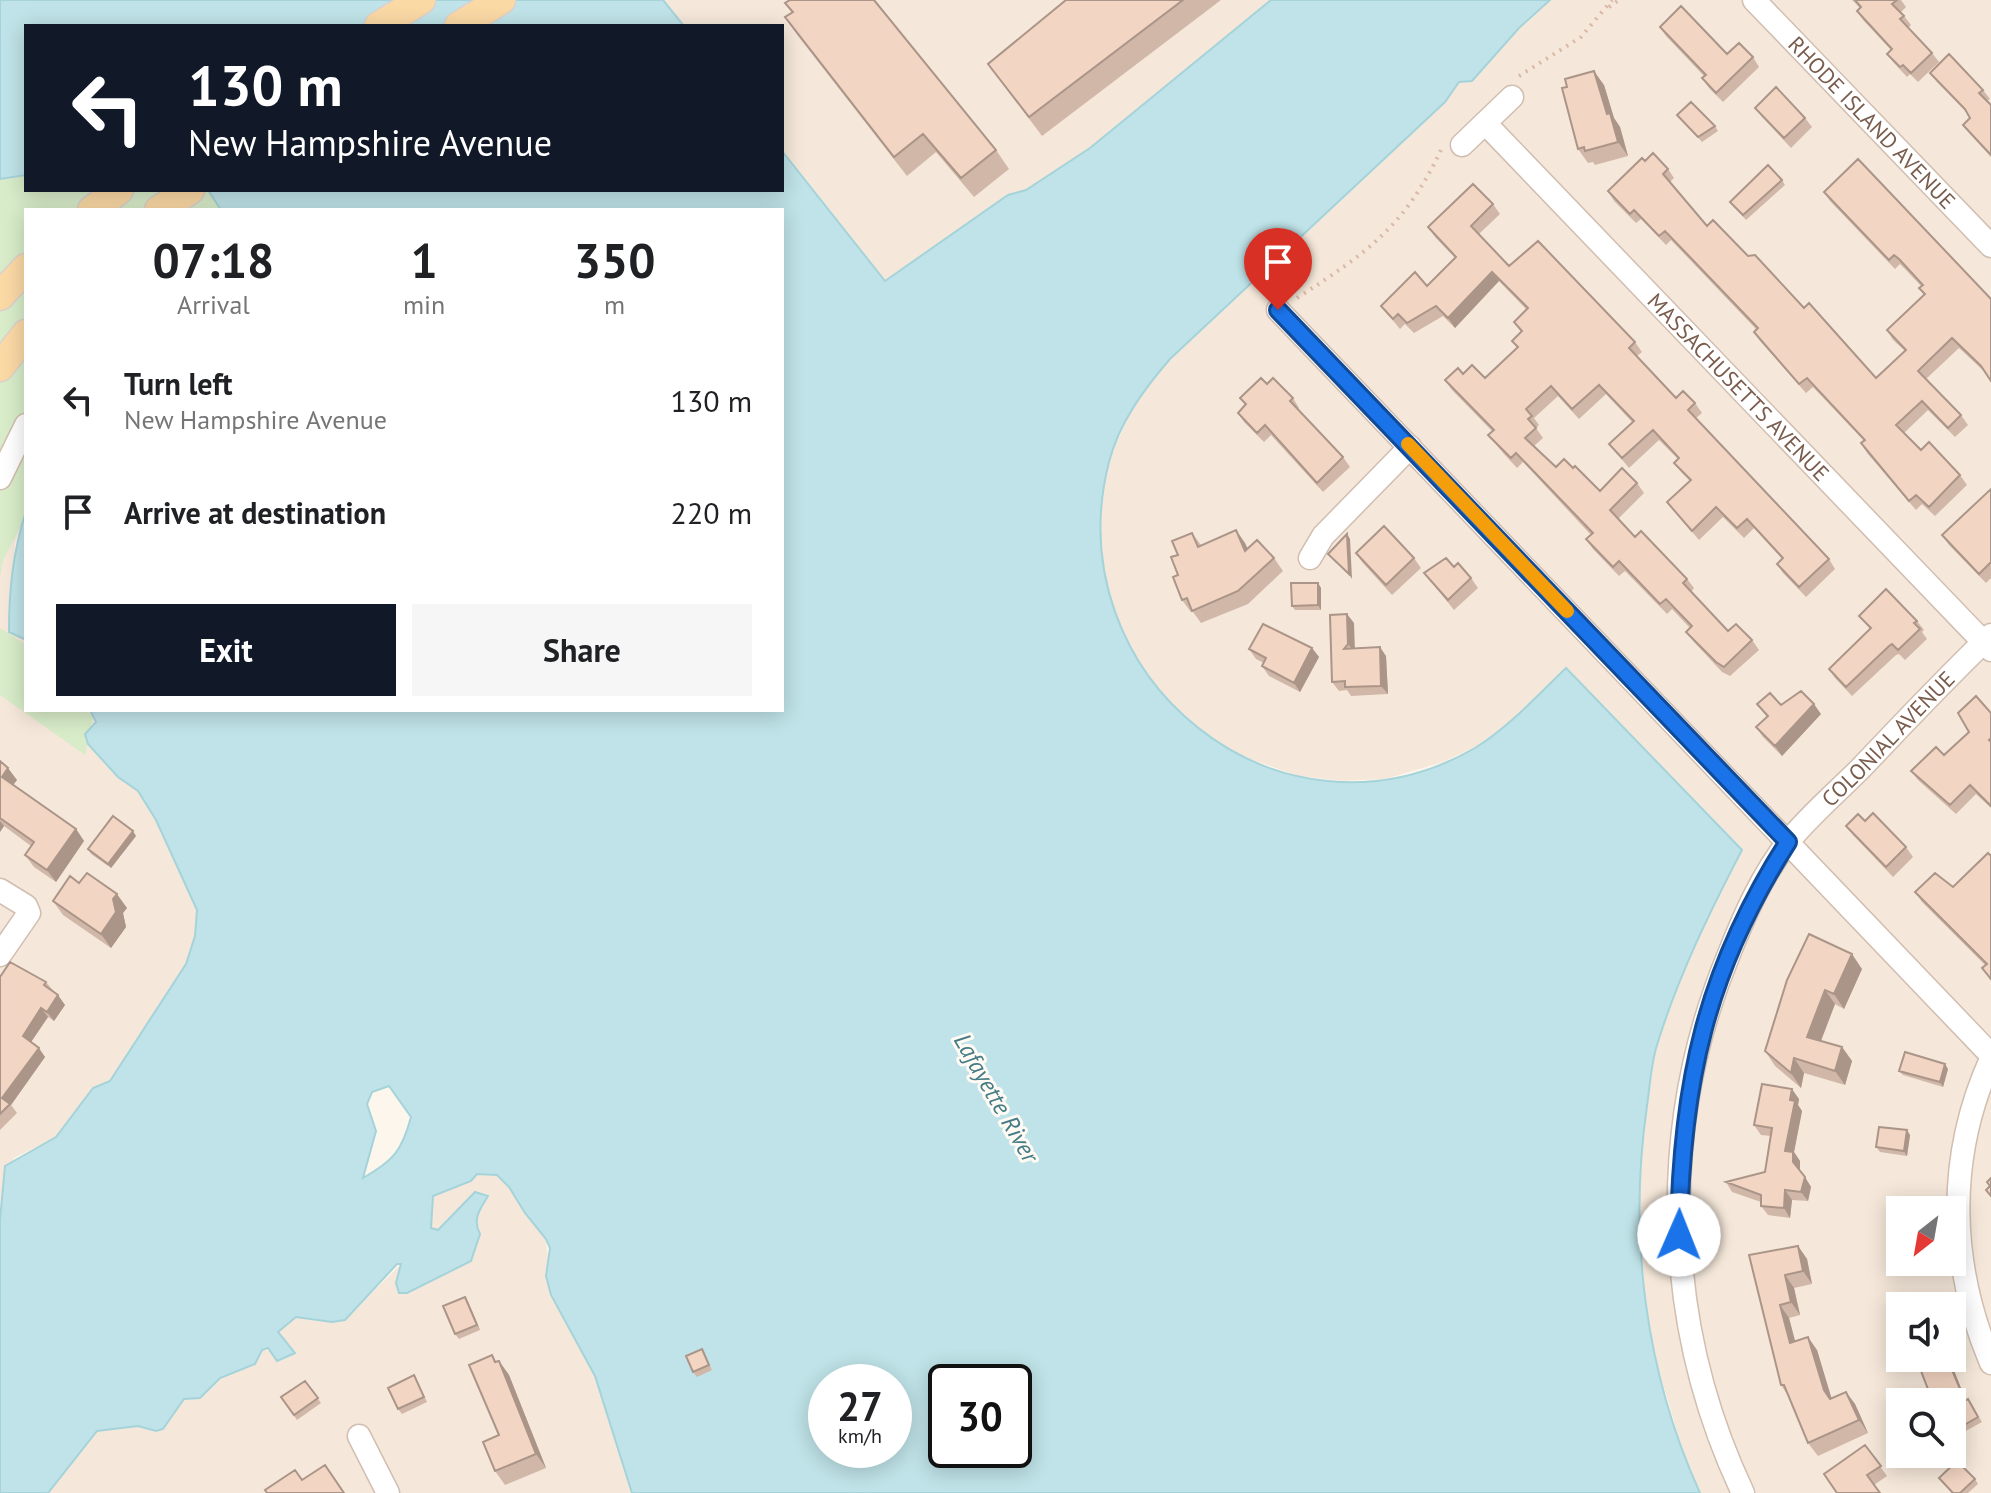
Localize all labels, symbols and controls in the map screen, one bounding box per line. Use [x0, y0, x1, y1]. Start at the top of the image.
street label: RHODE ISLAND AVENUE [1782, 30, 1961, 215]
text: 130 m [188, 49, 343, 121]
icon: left [56, 56, 160, 160]
text: New Hampshire Avenue [188, 119, 552, 166]
pin [1244, 228, 1312, 310]
text: 07:18 [153, 229, 274, 291]
text: 1 [410, 229, 438, 291]
text: 350 [574, 229, 655, 291]
icon: arrive [1256, 240, 1300, 284]
street label: MASSACHUSETTS AVENUE [1642, 287, 1835, 487]
text: Arrival [177, 288, 250, 321]
text: min [403, 288, 445, 321]
text: m [604, 288, 625, 321]
text: Turn left [124, 364, 232, 403]
icon: left [56, 378, 100, 422]
text: 130 m [671, 381, 752, 420]
text: New Hampshire Avenue [124, 403, 387, 436]
icon: arrive [56, 490, 100, 534]
text: Arrive at destination [124, 493, 386, 532]
text: 220 m [671, 493, 752, 532]
button: Exit [56, 604, 396, 696]
button: Share [412, 604, 752, 696]
street label: COLONIAL AVENUE [1816, 665, 1961, 812]
water label: Lafayette River [947, 1028, 1047, 1170]
position arrow [1637, 1193, 1721, 1277]
north arrow [1886, 1196, 1966, 1276]
map controls [1886, 1196, 1966, 1468]
button: sound [1886, 1292, 1966, 1372]
speed limit sign: 30 [928, 1364, 1032, 1468]
text: 27 [837, 1380, 883, 1432]
button: search [1886, 1388, 1966, 1468]
text: km/h [838, 1423, 882, 1449]

